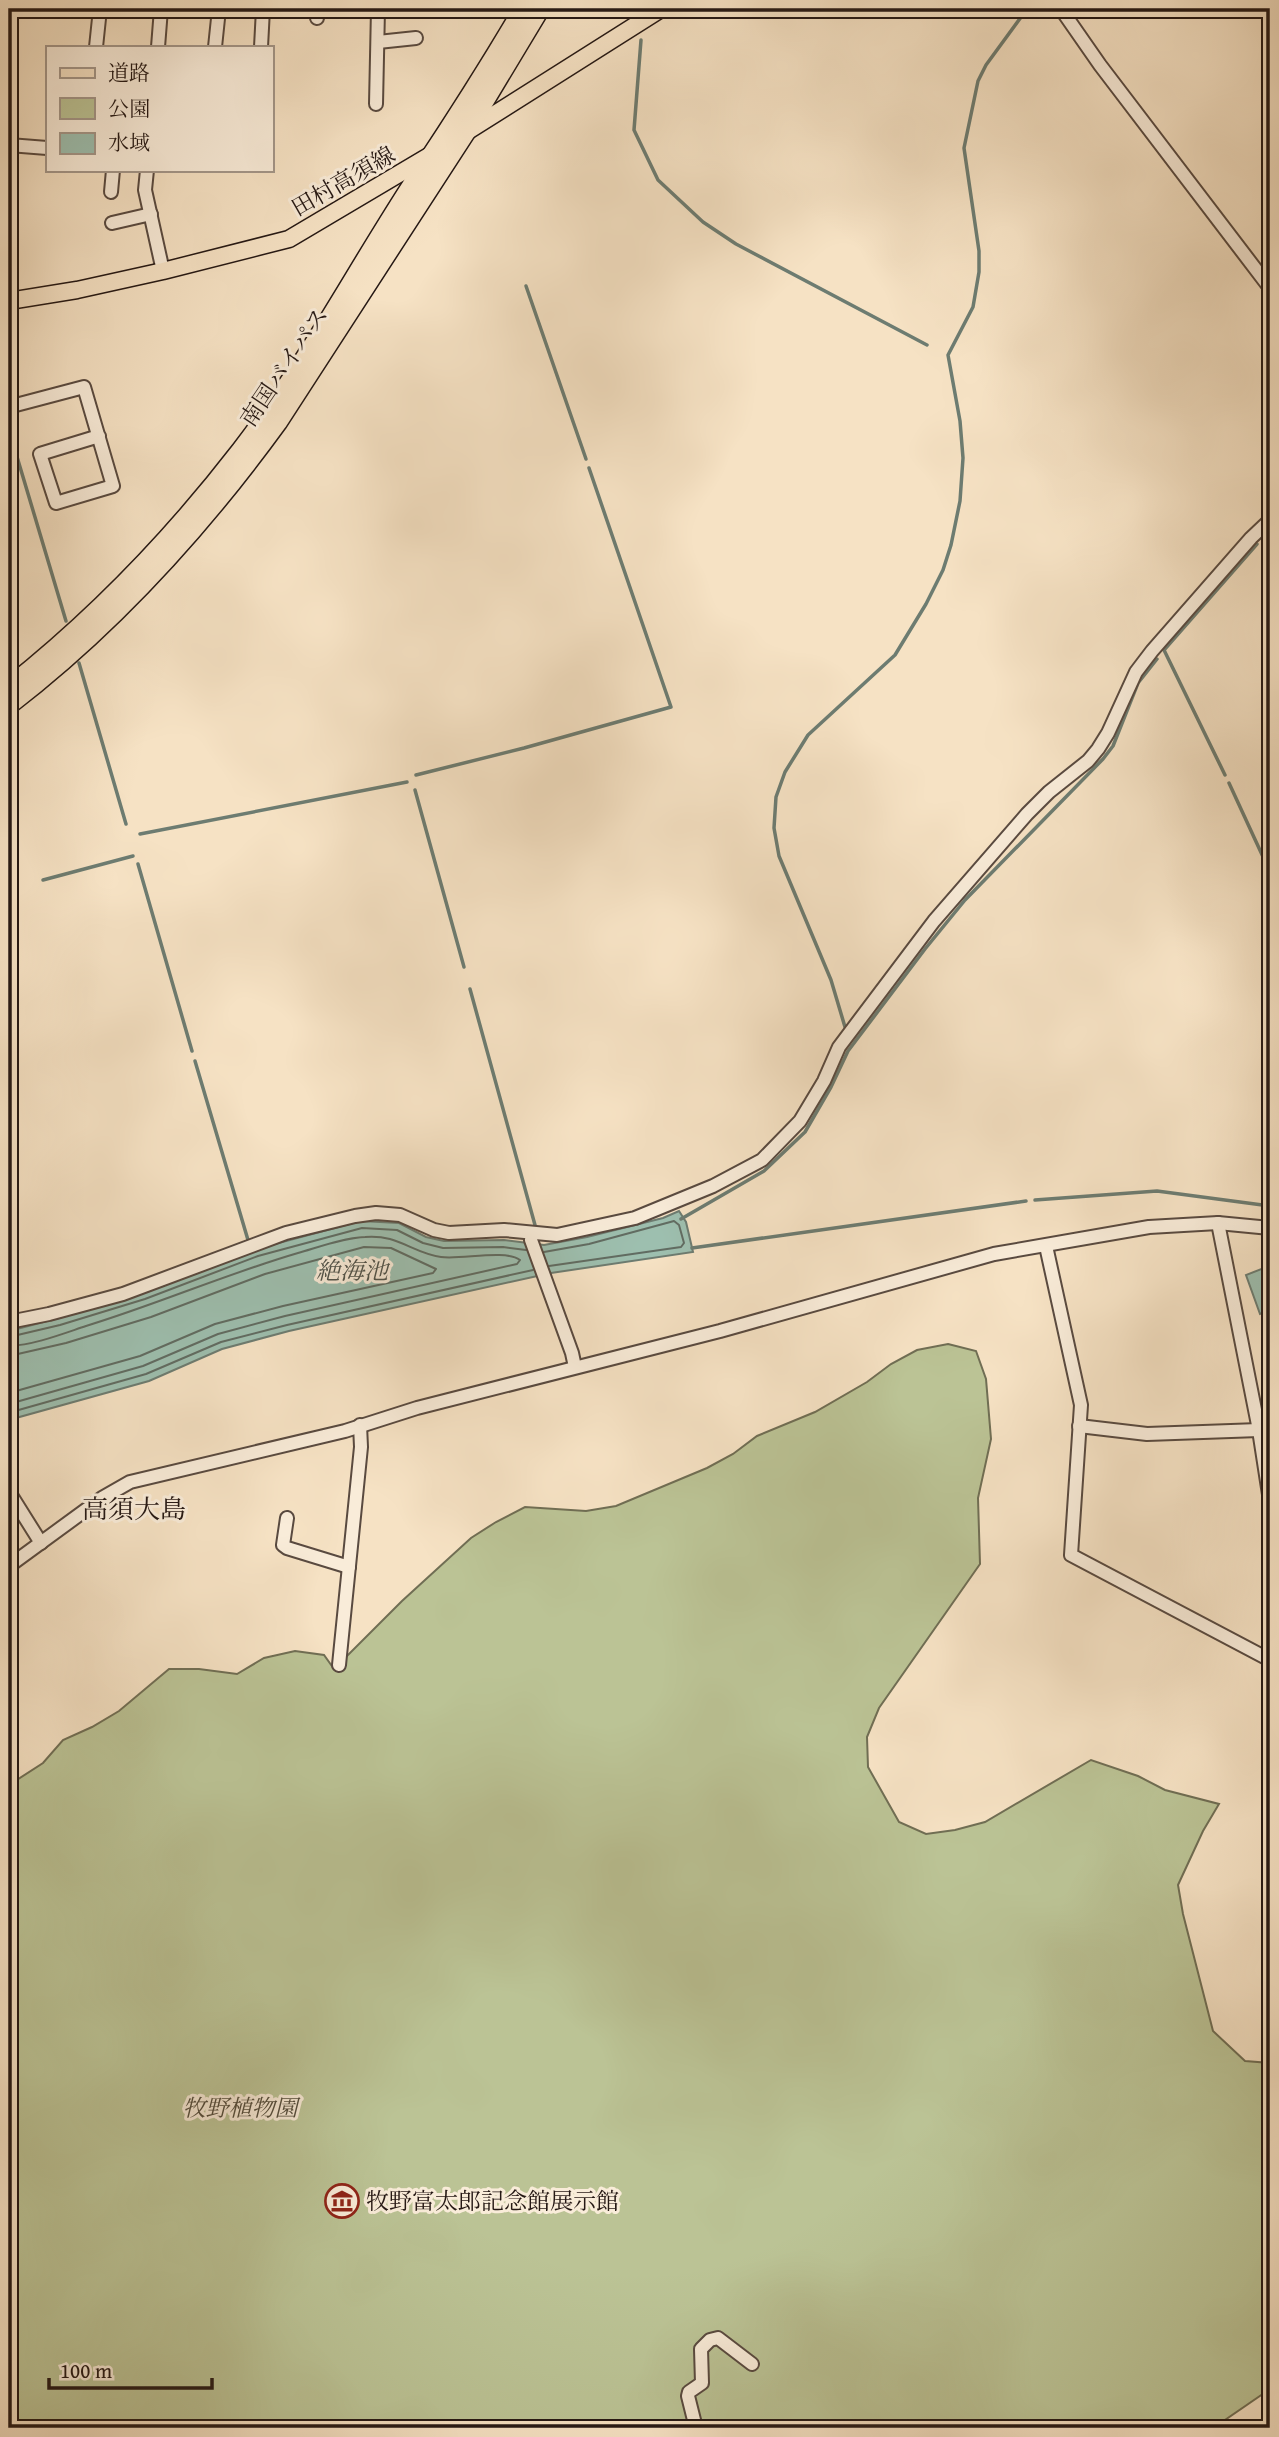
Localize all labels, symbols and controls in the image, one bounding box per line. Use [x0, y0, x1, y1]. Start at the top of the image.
legend [46, 46, 273, 172]
text: 道路 [108, 57, 150, 88]
text: 公園 [108, 93, 150, 124]
text: 水域 [108, 127, 150, 158]
street label: 田村高須線 [285, 138, 401, 224]
street label: 南国バイパス [231, 300, 336, 433]
water label: 絶海池 [316, 1253, 391, 1288]
district label: 高須大島 [82, 1489, 186, 1528]
park label: 牧野植物園 [183, 2091, 302, 2124]
museum icon: 牧野富太郎記念館展示館 [323, 2182, 361, 2220]
place label: 牧野富太郎記念館展示館 [366, 2184, 619, 2217]
scale bar [49, 2346, 212, 2390]
text: 100 m [60, 2355, 112, 2386]

